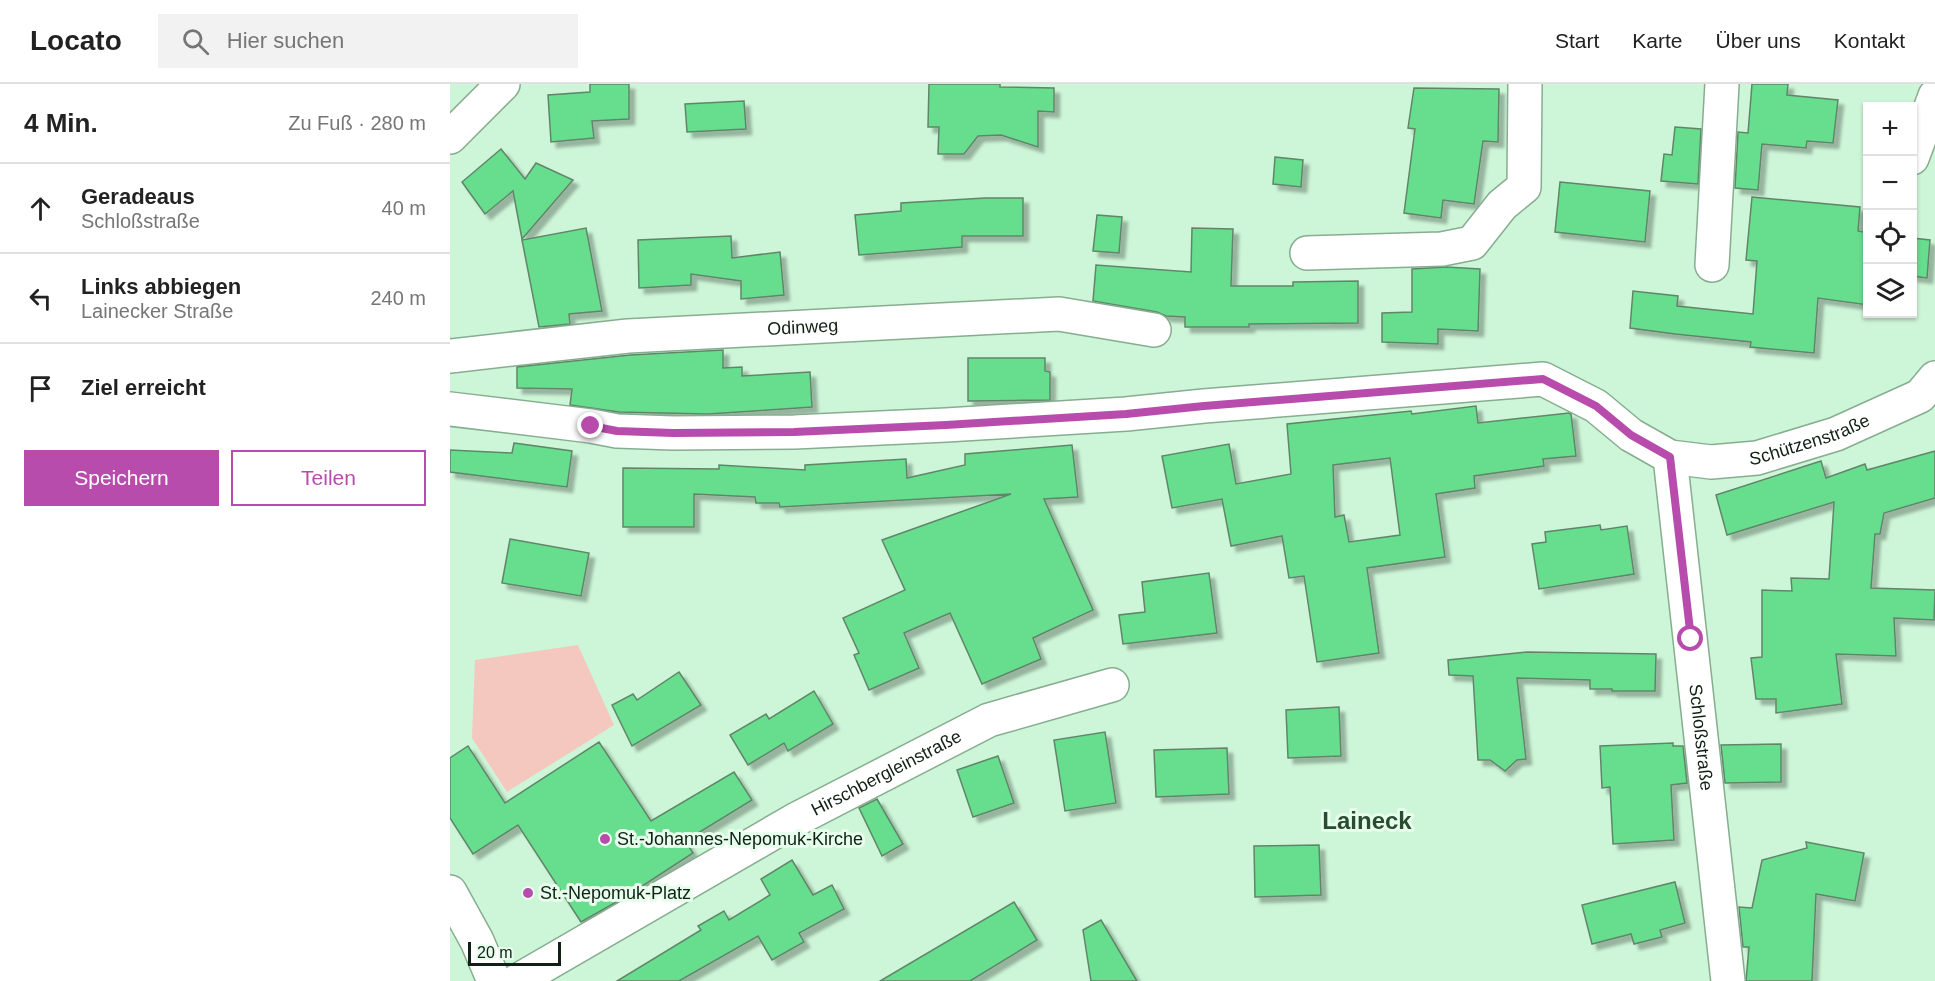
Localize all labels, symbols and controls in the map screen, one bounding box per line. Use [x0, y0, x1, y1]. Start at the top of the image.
search box [158, 14, 578, 68]
text: Locato [30, 25, 122, 56]
icon: search [179, 25, 212, 58]
text: Hier suchen [227, 28, 344, 53]
text: Start [1555, 29, 1599, 52]
text: Karte [1632, 29, 1683, 52]
text: Über uns [1716, 29, 1801, 52]
text: Kontakt [1834, 29, 1905, 52]
map controls [1863, 102, 1917, 318]
button: + [1863, 102, 1917, 156]
text: 4 Min. [24, 108, 98, 138]
text: Zu Fuß · 280 m [288, 112, 426, 134]
button: − [1863, 156, 1917, 210]
text: Geradeaus [81, 184, 195, 209]
icon: ahead [24, 192, 57, 225]
text: 40 m [382, 197, 426, 219]
text: Schloßstraße [81, 210, 200, 232]
button: locate [1863, 210, 1917, 264]
button: layers [1863, 264, 1917, 318]
text: Links abbiegen [81, 274, 241, 299]
icon: left [24, 282, 57, 315]
text: 240 m [370, 287, 426, 309]
text: Lainecker Straße [81, 300, 233, 322]
street label: Odinweg [767, 315, 839, 339]
icon: arrive [24, 372, 57, 405]
text: Ziel erreicht [81, 375, 206, 400]
street label: Schützenstraße [1748, 410, 1873, 469]
route end [577, 412, 603, 438]
button: Speichern [24, 450, 219, 506]
button: Teilen [231, 450, 426, 506]
route start [1677, 625, 1703, 651]
street label: Schloßstraße [1685, 683, 1717, 792]
street label: Hirschbergleinstraße [808, 726, 965, 820]
district label: Laineck [1322, 807, 1412, 834]
place label: St.-Johannes-Nepomuk-Kirche [617, 829, 863, 849]
marker: St.-Johannes-Nepomuk-Kirche [598, 832, 612, 846]
place label: St.-Nepomuk-Platz [540, 883, 691, 903]
marker: St.-Nepomuk-Platz [521, 886, 535, 900]
scale bar [468, 939, 561, 966]
text: 20 m [477, 944, 513, 961]

